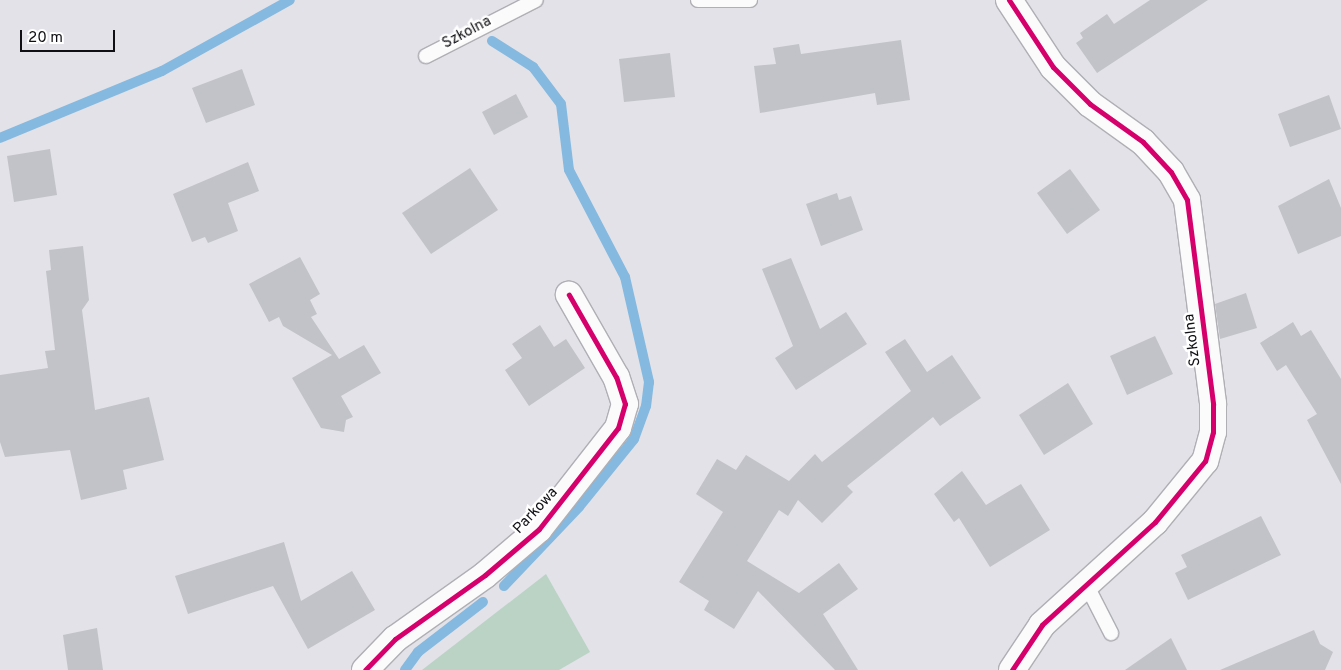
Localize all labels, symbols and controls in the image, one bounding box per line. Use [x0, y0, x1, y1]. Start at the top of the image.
street label: Szkolna [439, 13, 495, 53]
scale bar [22, 20, 118, 52]
text: 20 m [28, 29, 63, 48]
street label: Szkolna [1181, 313, 1205, 367]
street label: Parkowa [510, 484, 562, 538]

